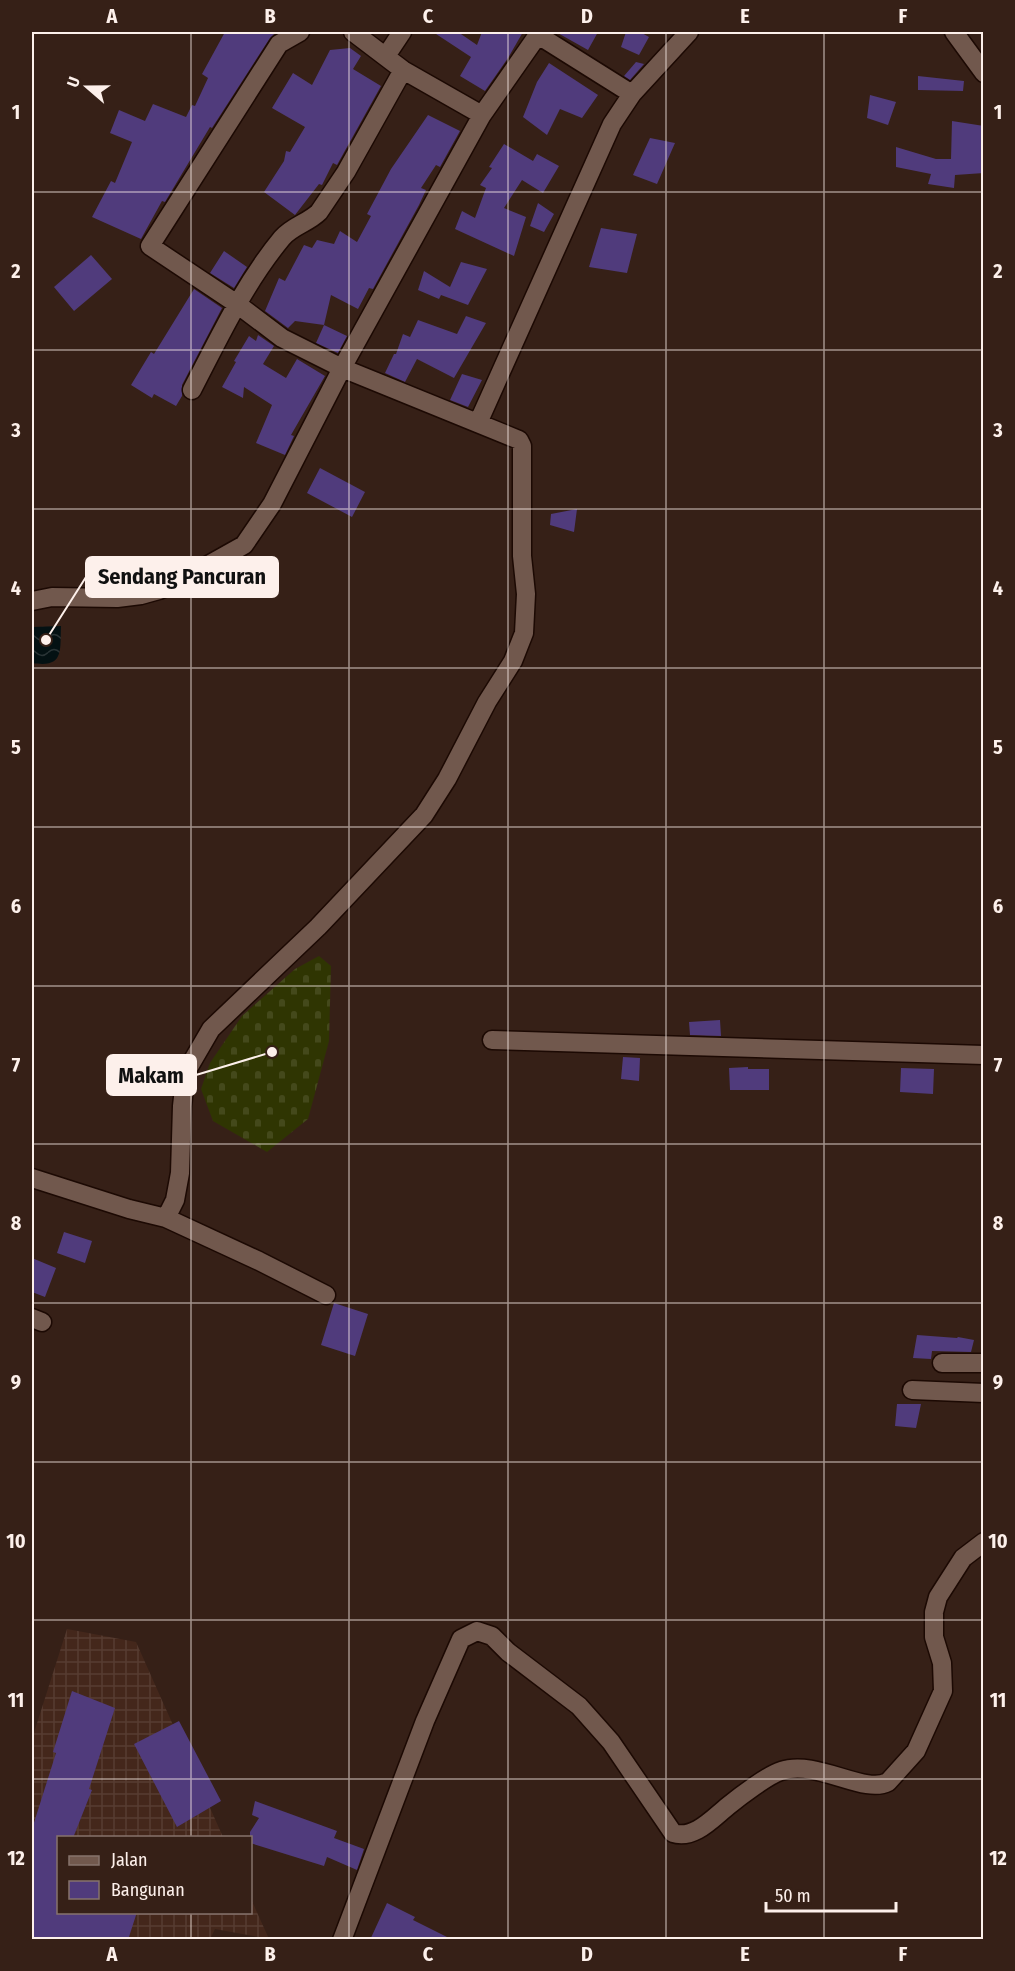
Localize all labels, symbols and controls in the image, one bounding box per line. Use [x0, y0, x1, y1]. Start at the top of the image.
text: A [106, 4, 119, 28]
text: B [264, 4, 276, 28]
text: C [423, 4, 434, 28]
text: D [581, 4, 593, 28]
text: E [740, 4, 750, 28]
text: F [899, 4, 908, 28]
north arrow [57, 57, 117, 117]
text: U [63, 74, 84, 90]
text: 1 [12, 100, 20, 124]
text: 1 [994, 100, 1002, 124]
text: 2 [10, 259, 21, 283]
text: 2 [992, 259, 1003, 283]
text: 3 [10, 418, 21, 442]
text: 3 [992, 418, 1003, 442]
callout: Sendang Pancuran [86, 557, 278, 597]
text: Sendang Pancuran [98, 563, 266, 590]
text: 4 [11, 576, 21, 600]
text: 4 [993, 576, 1003, 600]
text: 5 [11, 735, 21, 759]
text: 5 [993, 735, 1003, 759]
text: 6 [11, 894, 21, 918]
text: 6 [993, 894, 1003, 918]
text: 7 [12, 1053, 21, 1077]
text: 7 [994, 1053, 1003, 1077]
callout: Makam [107, 1055, 196, 1095]
text: Makam [118, 1062, 184, 1089]
text: 8 [11, 1211, 22, 1235]
text: 8 [993, 1211, 1004, 1235]
text: 9 [11, 1370, 21, 1394]
text: 9 [993, 1370, 1003, 1394]
text: 10 [6, 1529, 26, 1553]
text: 10 [988, 1529, 1008, 1553]
text: 11 [8, 1688, 24, 1712]
text: 11 [990, 1688, 1006, 1712]
legend [57, 1836, 252, 1914]
text: 12 [7, 1846, 25, 1870]
text: 12 [989, 1846, 1007, 1870]
text: Jalan [111, 1849, 148, 1871]
scale bar [766, 1875, 896, 1913]
text: Bangunan [111, 1879, 185, 1901]
text: 50 m [775, 1885, 811, 1907]
text: A [106, 1942, 119, 1966]
text: B [264, 1942, 276, 1966]
text: C [423, 1942, 434, 1966]
text: D [581, 1942, 593, 1966]
text: E [740, 1942, 750, 1966]
text: F [899, 1942, 908, 1966]

